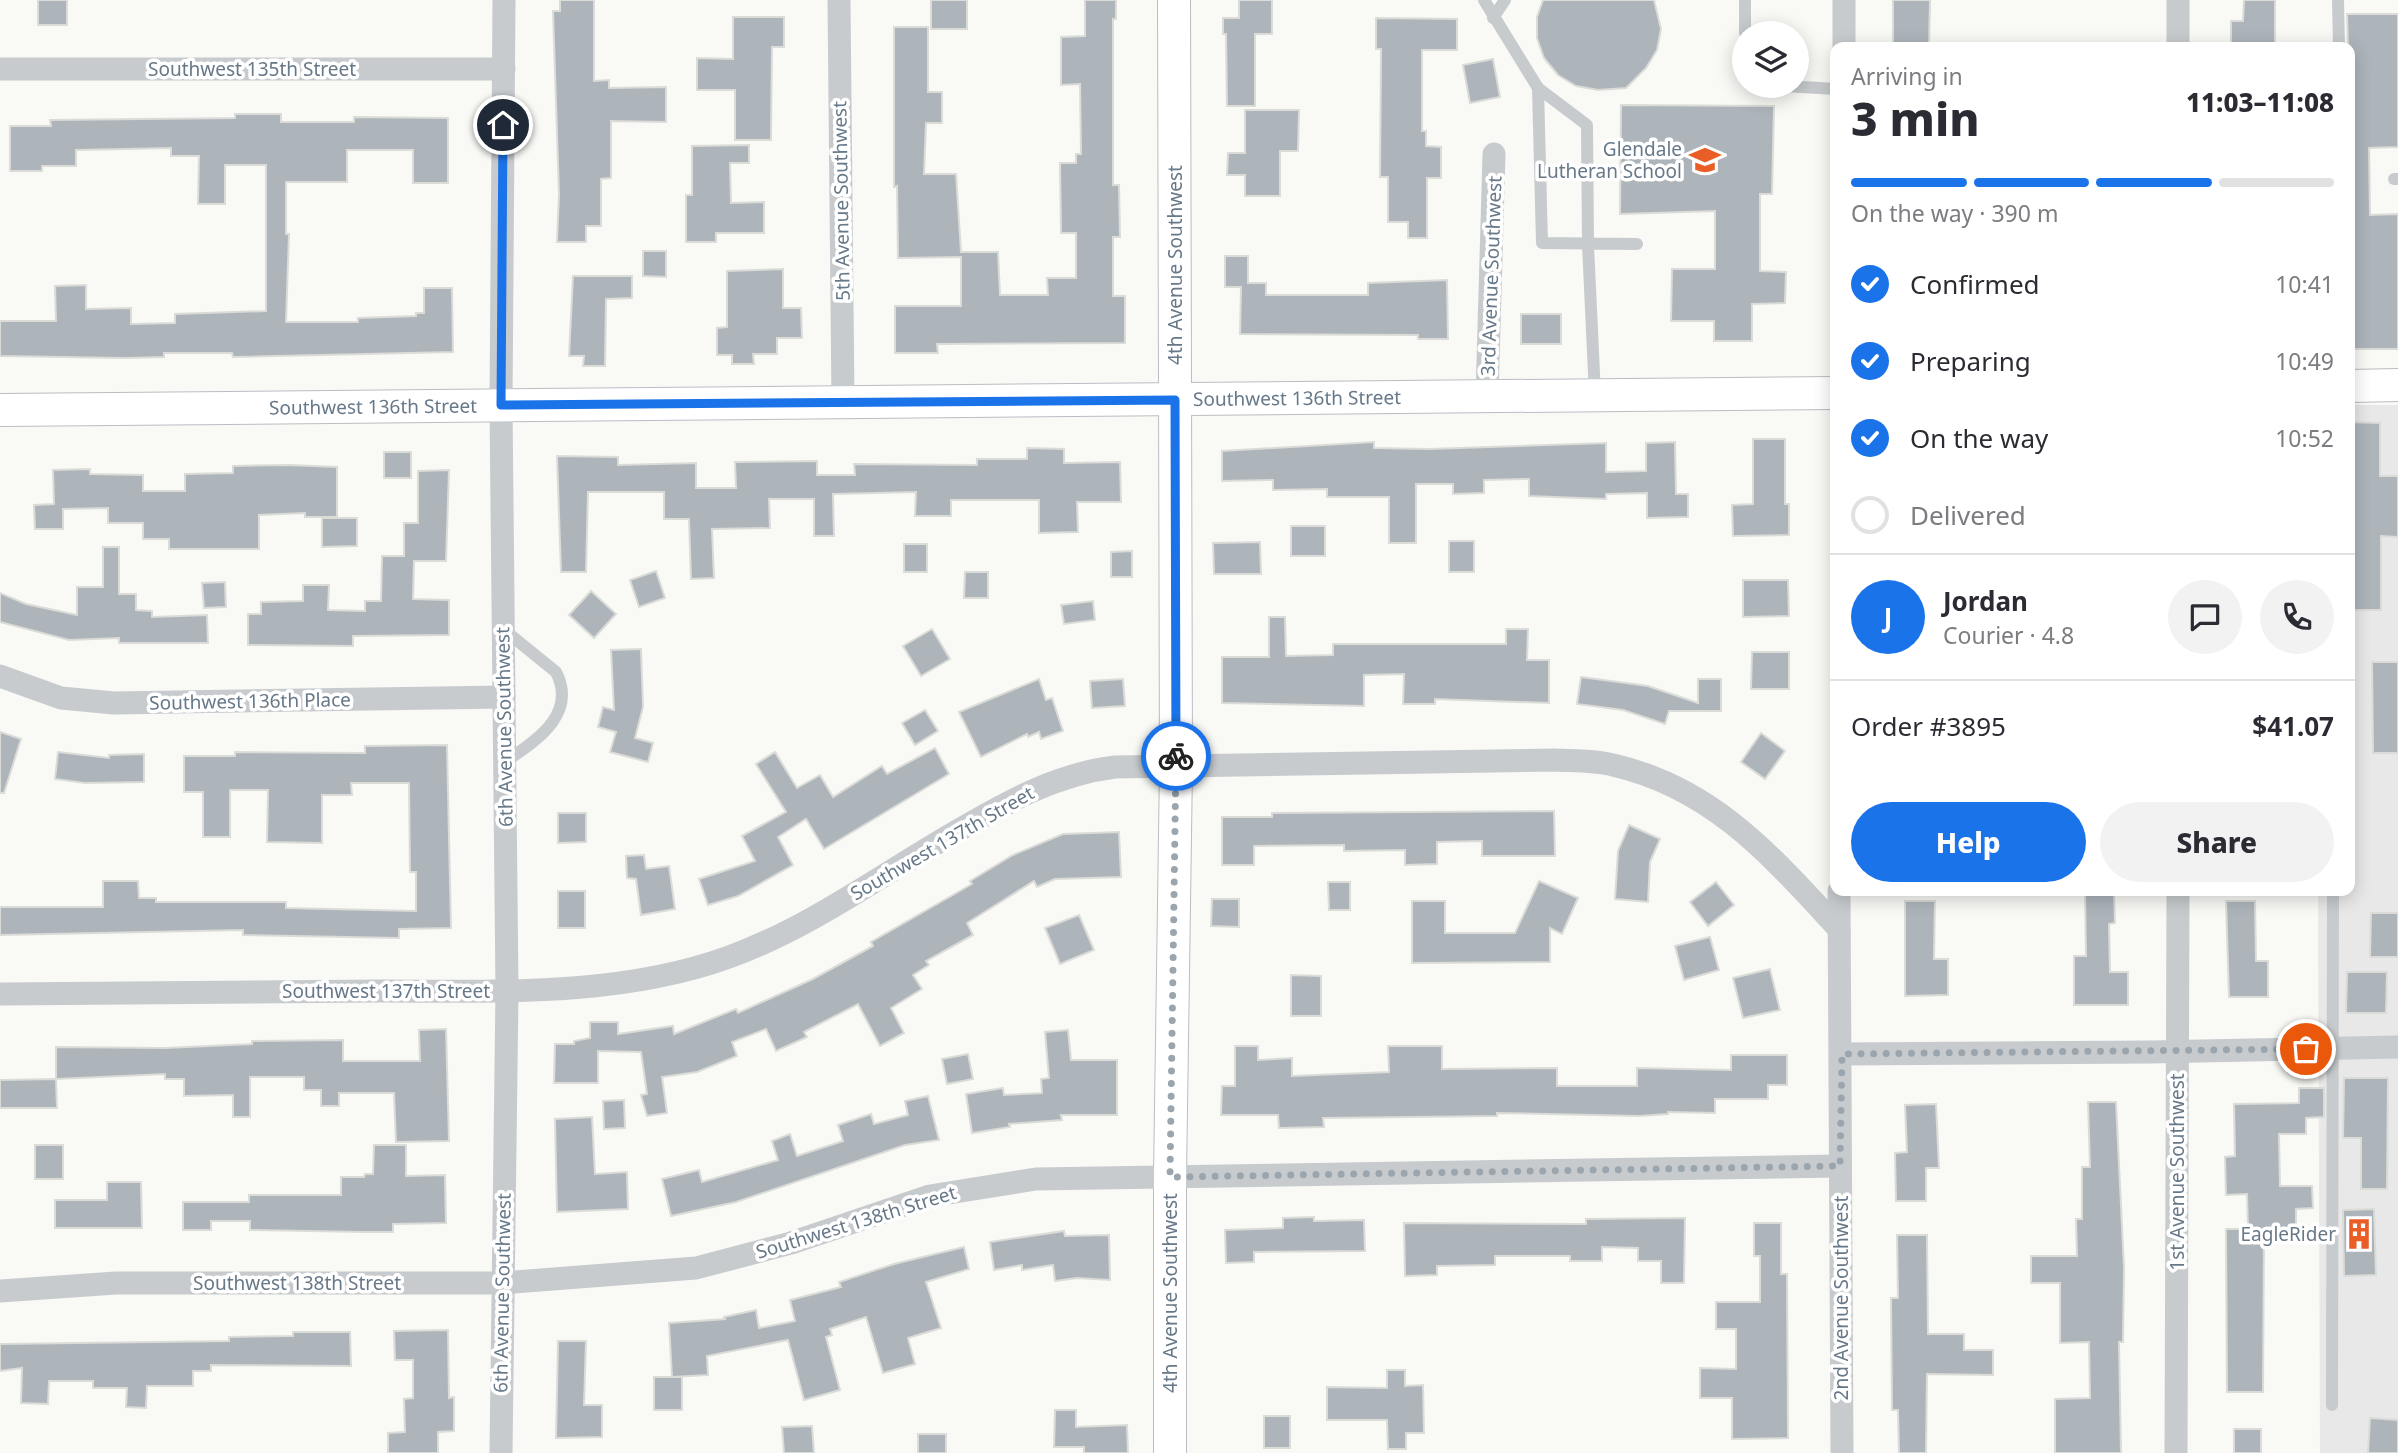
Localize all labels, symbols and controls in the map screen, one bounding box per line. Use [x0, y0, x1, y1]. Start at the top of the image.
map controls [1732, 21, 1809, 98]
button: layers [1732, 21, 1809, 98]
street label: Southwest 135th Street [148, 56, 356, 82]
text: Arriving in [1851, 60, 1963, 92]
text: 11:03–11:08 [2186, 84, 2334, 120]
text: 3 min [1851, 87, 1980, 149]
pin [473, 95, 533, 155]
street label: 5th Avenue Southwest [826, 101, 856, 301]
icon: home [484, 106, 522, 144]
place label: Glendale Lutheran School [1537, 136, 1682, 184]
school or university icon: Glendale Lutheran School [1688, 143, 1722, 177]
street label: 4th Avenue Southwest [1162, 165, 1188, 365]
street label: 3rd Avenue Southwest [1475, 175, 1507, 377]
text: On the way · 390 m [1851, 197, 2058, 229]
icon: check [1851, 265, 1889, 303]
text: Confirmed [1910, 266, 2040, 302]
text: 10:41 [2275, 268, 2334, 300]
icon: check [1851, 342, 1889, 380]
text: Preparing [1910, 343, 2031, 379]
text: 10:49 [2275, 345, 2334, 377]
street label: Southwest 136th Street [1193, 384, 1401, 412]
street label: Southwest 136th Street [269, 393, 477, 421]
icon: check [1851, 419, 1889, 457]
text: On the way [1910, 420, 2048, 456]
text: 10:52 [2275, 422, 2334, 454]
text: Delivered [1910, 497, 2026, 533]
button: chat [2168, 580, 2242, 654]
button: phone [2260, 580, 2334, 654]
text: Jordan [1943, 583, 2028, 619]
text: J [1884, 599, 1892, 635]
text: Courier · 4.8 [1943, 619, 2074, 651]
street label: 6th Avenue Southwest [489, 627, 519, 827]
street label: Southwest 136th Place [149, 686, 351, 716]
text: Order #3895 [1851, 708, 2006, 744]
text: $41.07 [2252, 708, 2334, 744]
courier [1141, 721, 1211, 791]
icon: bike [1157, 737, 1195, 775]
street label: Southwest 137th Street [845, 780, 1039, 906]
button: Help [1851, 802, 2086, 882]
button: Share [2100, 802, 2334, 882]
street label: Southwest 137th Street [282, 978, 490, 1004]
pin [2276, 1019, 2336, 1079]
icon: bag [2287, 1030, 2325, 1068]
street label: 1st Avenue Southwest [2164, 1073, 2190, 1271]
street label: Southwest 138th Street [753, 1179, 959, 1265]
street label: 6th Avenue Southwest [487, 1193, 517, 1393]
street label: 4th Avenue Southwest [1157, 1193, 1183, 1393]
street label: 2nd Avenue Southwest [1828, 1195, 1854, 1400]
building icon: EagleRider [2342, 1217, 2376, 1251]
place label: EagleRider [2241, 1221, 2336, 1247]
street label: Southwest 138th Street [193, 1270, 401, 1296]

